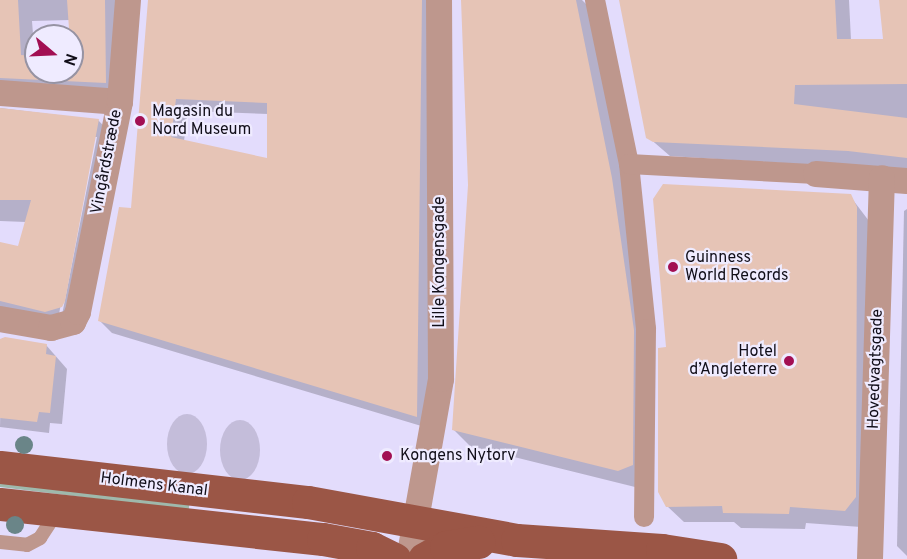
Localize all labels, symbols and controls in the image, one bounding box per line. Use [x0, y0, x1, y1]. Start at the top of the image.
north arrow [24, 24, 84, 84]
text: N [58, 51, 80, 68]
place label: Magasin du Nord Museum [152, 102, 251, 140]
street label: Vingårdstræde [87, 108, 127, 216]
marker: Magasin du Nord Museum [133, 114, 147, 128]
street label: Lille Kongensgade [430, 196, 450, 328]
place label: Guinness World Records [685, 248, 788, 286]
marker: Guinness World Records [666, 260, 680, 274]
street label: Hovedvagtsgade [864, 309, 888, 429]
place label: Hotel d’Angleterre [689, 342, 777, 380]
marker: Hotel d’Angleterre [782, 354, 796, 368]
place label: Kongens Nytorv [400, 446, 515, 466]
marker: Kongens Nytorv [378, 447, 396, 465]
street label: Holmens Kanal [99, 469, 209, 501]

